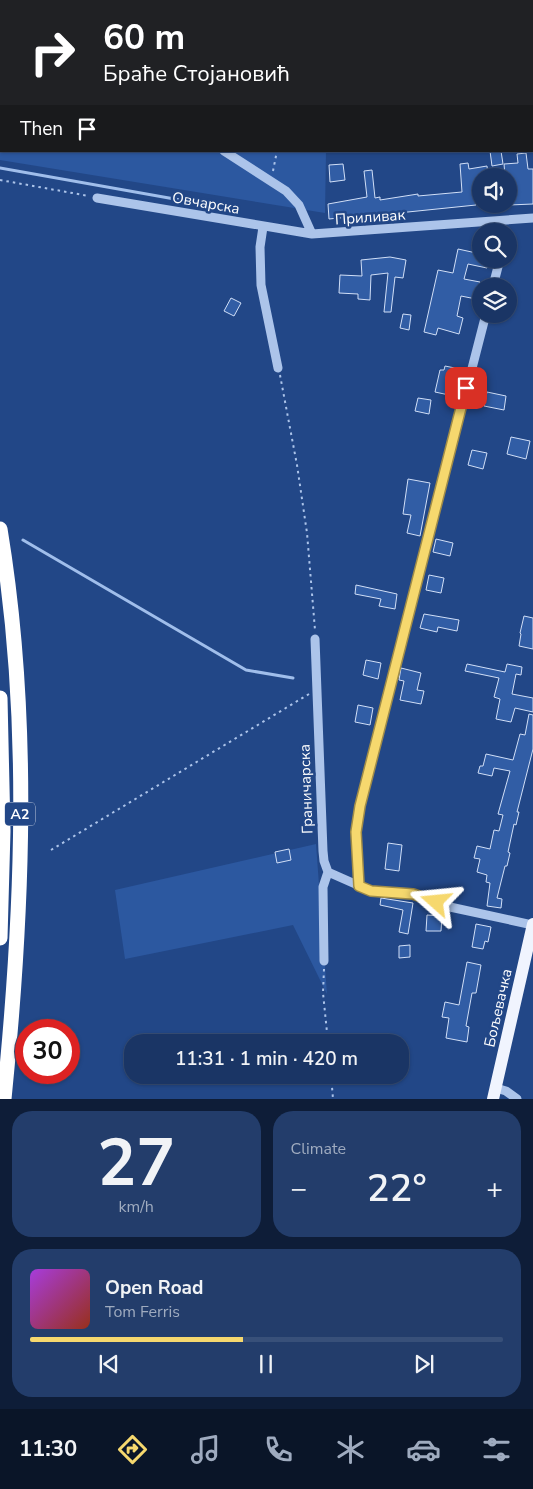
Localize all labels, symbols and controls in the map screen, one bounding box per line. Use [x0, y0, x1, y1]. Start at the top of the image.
text: 60 m [103, 14, 185, 61]
icon: right [20, 20, 85, 85]
text: Браће Стојановић [103, 59, 290, 89]
icon: arrive [73, 115, 101, 143]
text: Then [20, 116, 63, 142]
map controls [472, 168, 517, 323]
button: sound [472, 168, 517, 213]
street label: Овчарска [171, 187, 241, 219]
street label: Приливак [334, 205, 406, 229]
button: search [472, 223, 517, 268]
button: layers [472, 278, 517, 323]
pin [445, 367, 487, 409]
icon: arrive [452, 374, 480, 402]
street label: Граничарска [294, 744, 318, 834]
road number: A2 [5, 802, 35, 826]
position arrow [409, 875, 461, 927]
street label: Бољевачка [479, 967, 517, 1049]
speed limit sign: 30 [15, 1019, 80, 1084]
text: 11:31 · 1 min · 420 m [175, 1046, 358, 1072]
text: 27 [97, 1119, 175, 1208]
text: Climate [291, 1138, 346, 1160]
text: 22° [367, 1163, 427, 1214]
text: − [291, 1170, 307, 1208]
text: + [486, 1170, 503, 1208]
text: km/h [119, 1196, 154, 1218]
text: Open Road [105, 1275, 203, 1301]
text: Tom Ferris [105, 1301, 180, 1323]
icon: previous [95, 1350, 123, 1378]
icon: pause [252, 1350, 280, 1378]
icon: next [410, 1350, 438, 1378]
icon: directions [115, 1432, 150, 1467]
icon: music [188, 1432, 223, 1467]
icon: phone [261, 1432, 296, 1467]
icon: climate [333, 1432, 368, 1467]
icon: car [406, 1432, 441, 1467]
icon: filters [479, 1432, 514, 1467]
text: 11:30 [19, 1434, 77, 1464]

